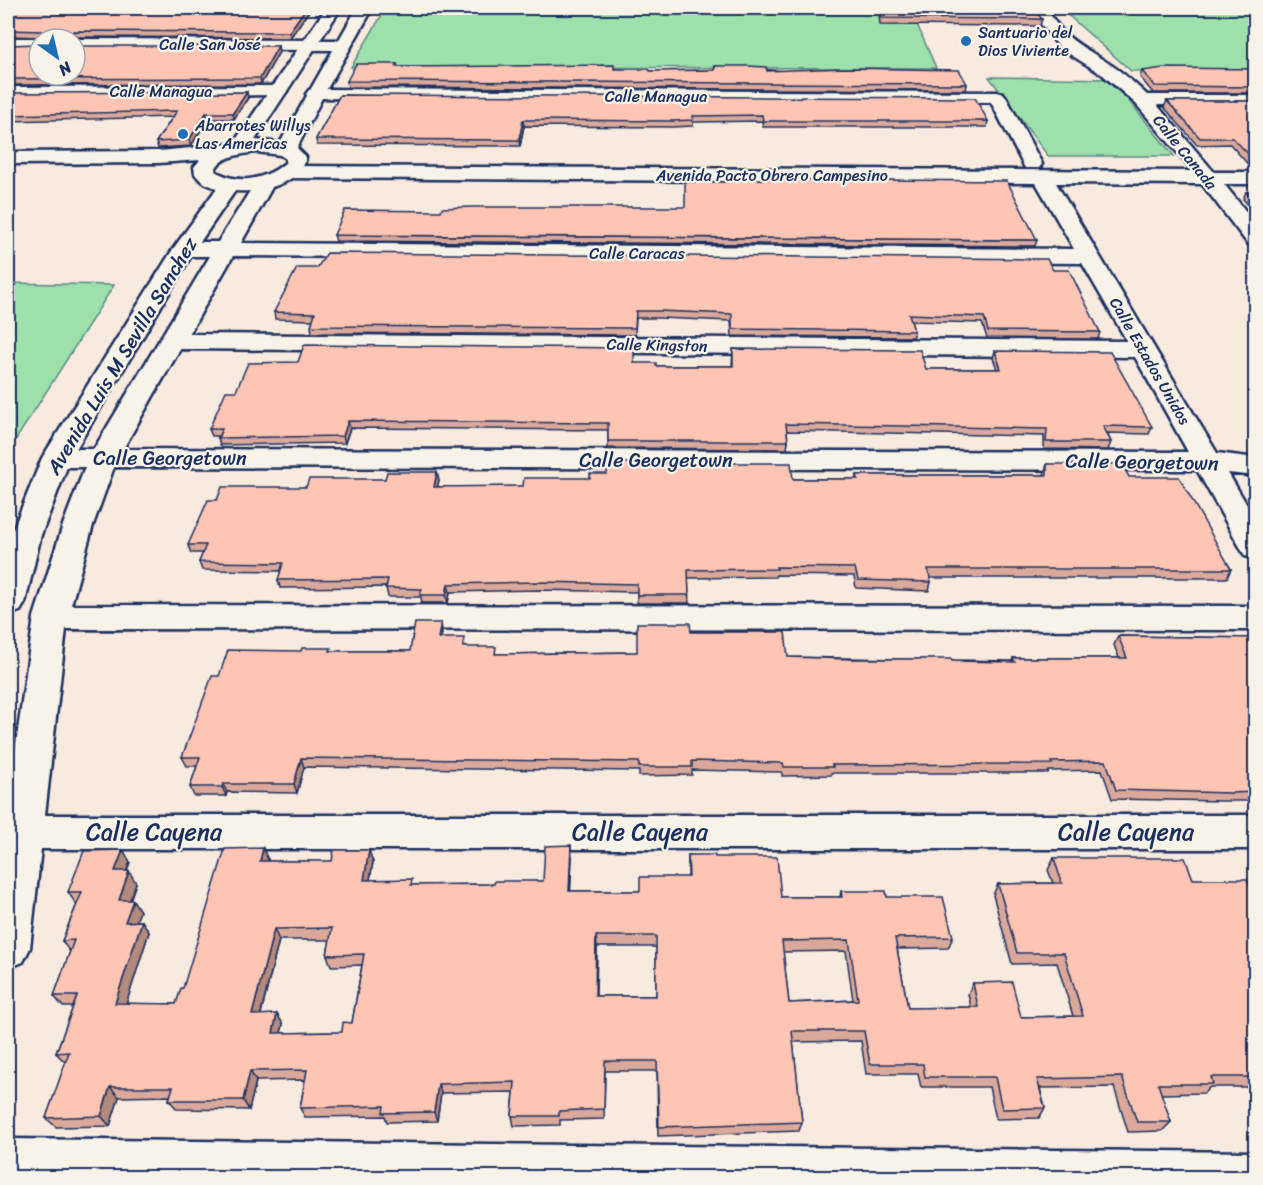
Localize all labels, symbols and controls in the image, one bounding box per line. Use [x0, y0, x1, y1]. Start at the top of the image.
place label: Santuario del Dios Viviente [978, 18, 1073, 65]
north arrow [27, 27, 87, 87]
street label: Calle San José [159, 30, 261, 59]
marker: Santuario del Dios Viviente [959, 34, 973, 48]
text: N [52, 53, 79, 85]
street label: Calle Managua [110, 77, 212, 106]
street label: Calle Managua [605, 82, 707, 111]
street label: Calle Canada [1145, 108, 1225, 197]
place label: Abarrotes Willys Las Americas [194, 111, 311, 158]
marker: Abarrotes Willys Las Americas [176, 127, 190, 141]
street label: Avenida Pacto Obrero Campesino [655, 161, 888, 190]
street label: Avenida Luis M Sevilla Sanchez [36, 230, 207, 483]
street label: Calle Caracas [589, 239, 685, 268]
street label: Calle Estados Unidos [1101, 291, 1199, 431]
street label: Calle Kingston [606, 330, 708, 360]
street label: Calle Georgetown [93, 441, 247, 476]
street label: Calle Georgetown [579, 443, 733, 478]
street label: Calle Georgetown [1065, 443, 1219, 481]
street label: Calle Cayena [86, 811, 223, 853]
street label: Calle Cayena [572, 811, 709, 853]
street label: Calle Cayena [1058, 811, 1195, 853]

